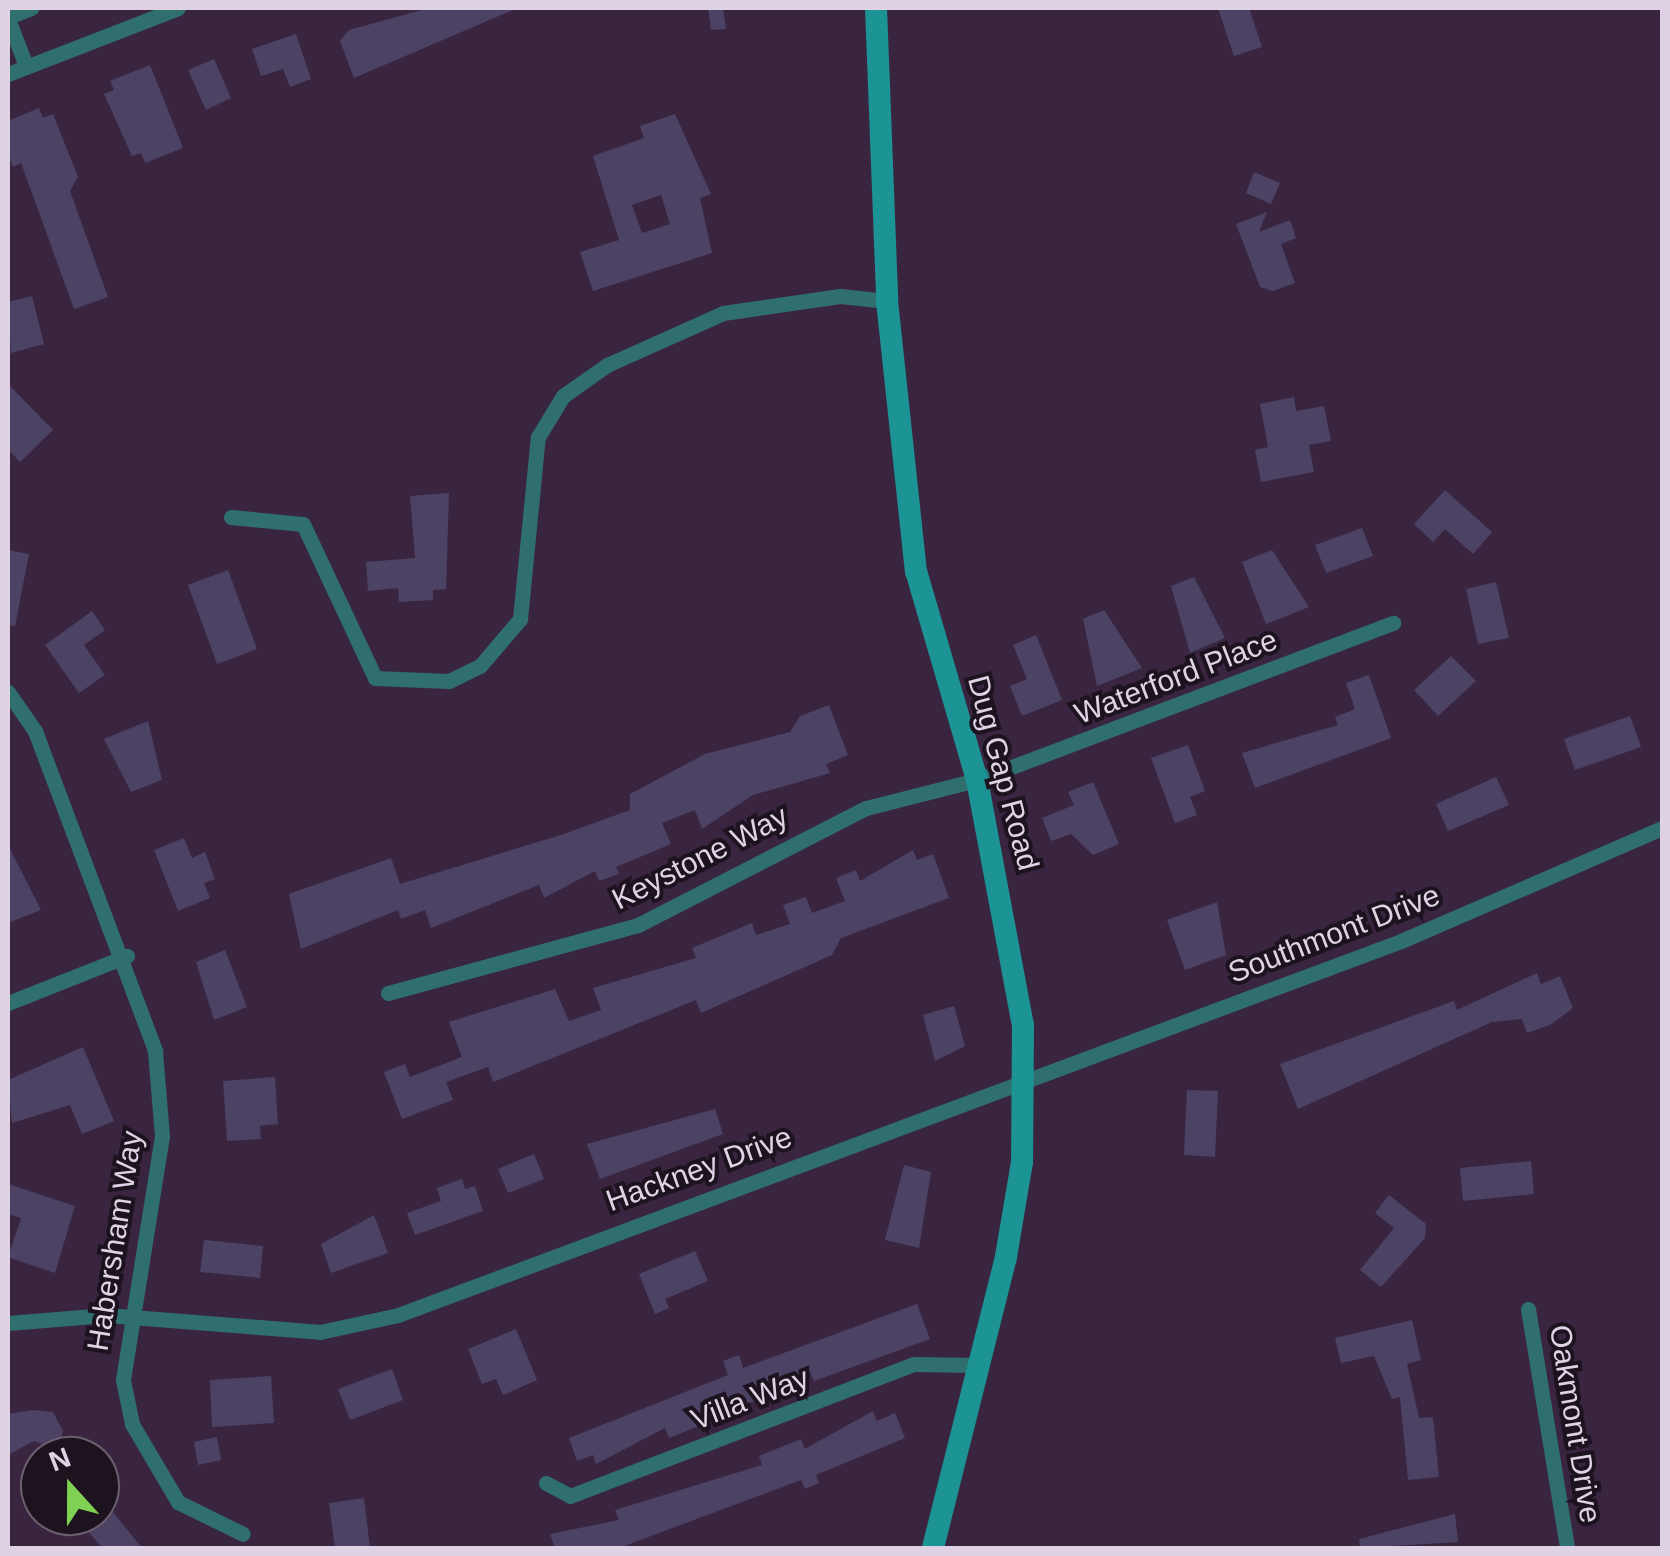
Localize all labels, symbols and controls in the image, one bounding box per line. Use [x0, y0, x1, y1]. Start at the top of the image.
street label: Waterford Place [1070, 622, 1282, 732]
street label: Dug Gap Road [960, 672, 1046, 874]
street label: Keystone Way [606, 798, 794, 918]
street label: Southmont Drive [1223, 877, 1445, 991]
street label: Hackney Drive [601, 1119, 797, 1219]
street label: Habersham Way [80, 1128, 150, 1354]
street label: Oakmont Drive [1542, 1322, 1608, 1526]
street label: Villa Way [686, 1360, 814, 1438]
north arrow [20, 1436, 120, 1536]
text: N [45, 1441, 75, 1477]

